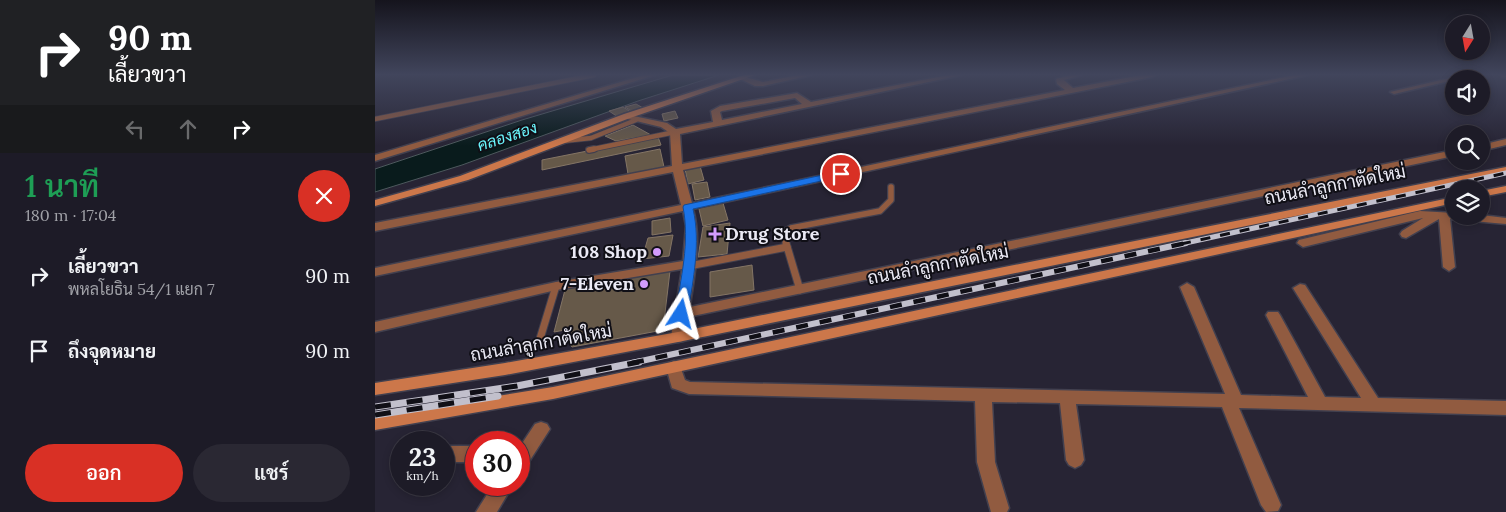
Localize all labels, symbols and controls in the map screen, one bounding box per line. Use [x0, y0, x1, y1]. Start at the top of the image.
text: 90 m [108, 15, 192, 60]
north arrow [1445, 15, 1490, 60]
map controls [1445, 15, 1490, 225]
icon: right [25, 20, 90, 85]
text: เลี้ยวขวา [108, 60, 186, 88]
button: sound [1445, 70, 1490, 115]
icon: left [121, 115, 149, 143]
icon: ahead [174, 115, 202, 143]
icon: right [227, 115, 255, 143]
water label: คลองสอง [475, 117, 539, 155]
button: search [1445, 125, 1490, 170]
pin [820, 153, 862, 195]
street label: ถนนลำลูกกาตัดใหม่ [1262, 159, 1408, 211]
icon: arrive [827, 160, 855, 188]
text: 1 นาที [25, 167, 99, 205]
button: close [298, 170, 350, 222]
button: layers [1445, 180, 1490, 225]
text: 180 m · 17:04 [25, 205, 117, 225]
place label: Drug Store [725, 222, 820, 245]
marker: Drug Store [709, 228, 721, 240]
street label: ถนนลำลูกกาตัดใหม่ [865, 239, 1011, 291]
place label: 108 Shop [570, 240, 647, 263]
marker: 108 Shop [651, 246, 663, 258]
text: เลี้ยวขวา [68, 254, 139, 278]
icon: right [25, 262, 53, 290]
text: 90 m [305, 264, 350, 288]
place label: 7-Eleven [561, 272, 635, 295]
marker: 7-Eleven [638, 278, 650, 290]
text: พหลโยธิน 54/1 แยก 7 [68, 279, 215, 299]
position arrow [654, 287, 706, 339]
street label: ถนนลำลูกกาตัดใหม่ [468, 318, 614, 368]
icon: arrive [25, 337, 53, 365]
text: ถึงจุดหมาย [68, 339, 156, 363]
text: 90 m [305, 339, 350, 363]
speed limit sign: 30 [465, 431, 530, 496]
text: 23 [409, 441, 436, 473]
button: ออก [25, 444, 183, 502]
button: แชร์ [193, 444, 350, 502]
text: km/h [406, 468, 439, 483]

